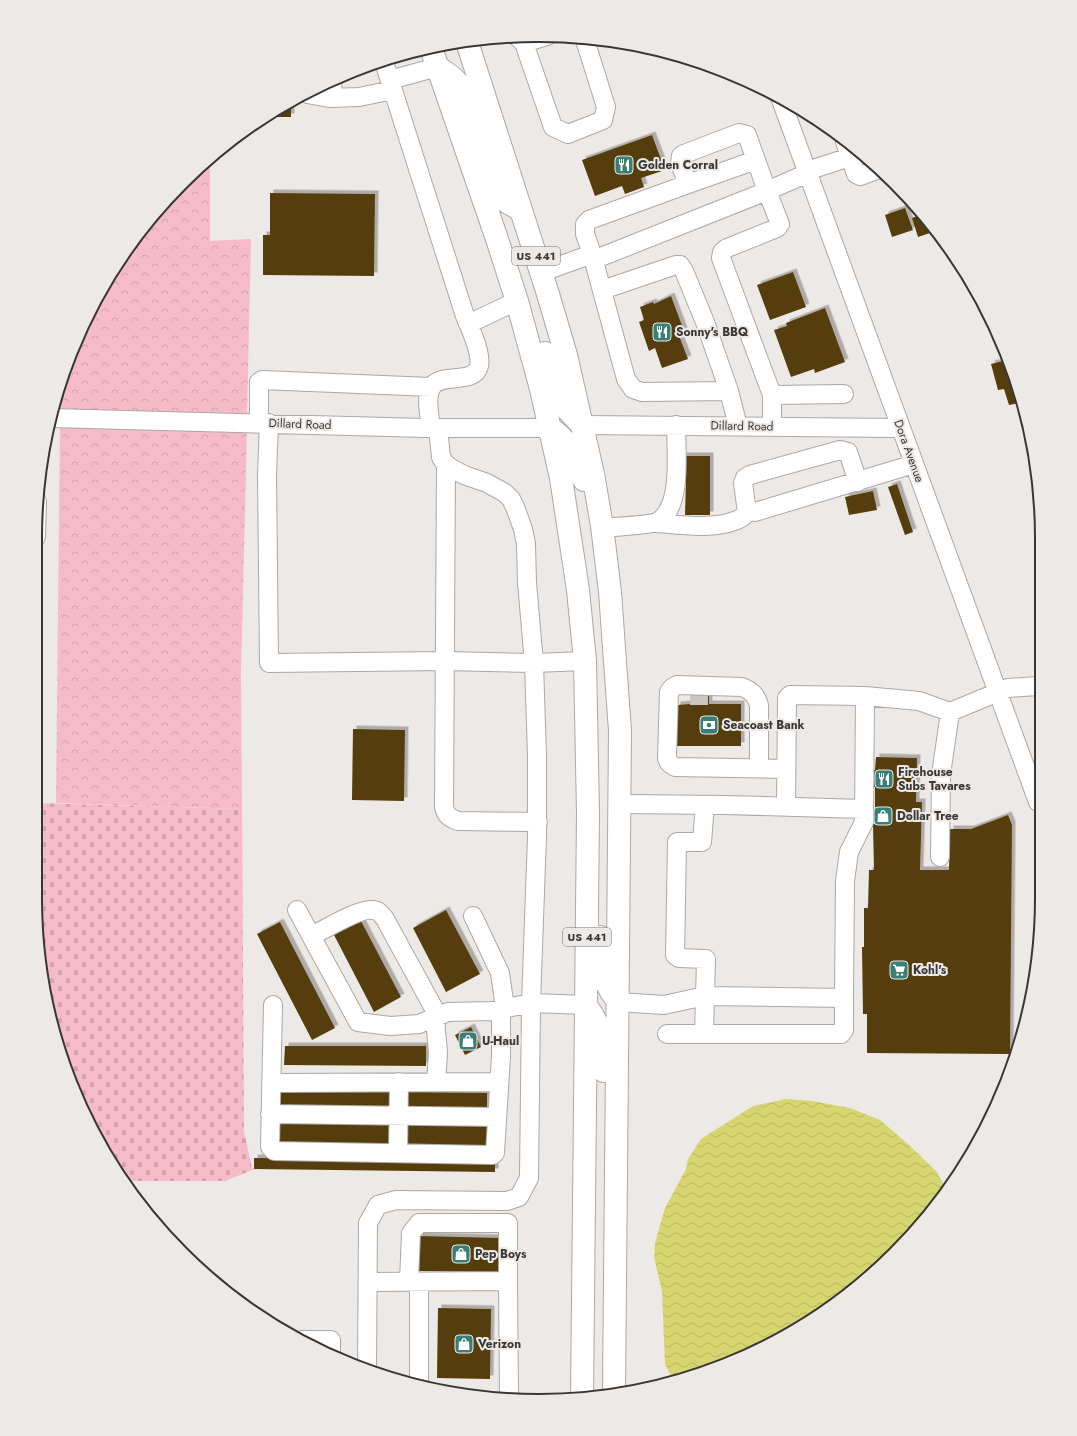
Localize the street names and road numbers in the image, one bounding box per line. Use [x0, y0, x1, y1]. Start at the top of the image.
road number: US 441 [512, 247, 560, 265]
street label: Dillard Road [268, 414, 332, 434]
street label: Dillard Road [710, 416, 774, 436]
street label: Dora Avenue [889, 417, 929, 485]
road number: US 441 [563, 928, 611, 946]

